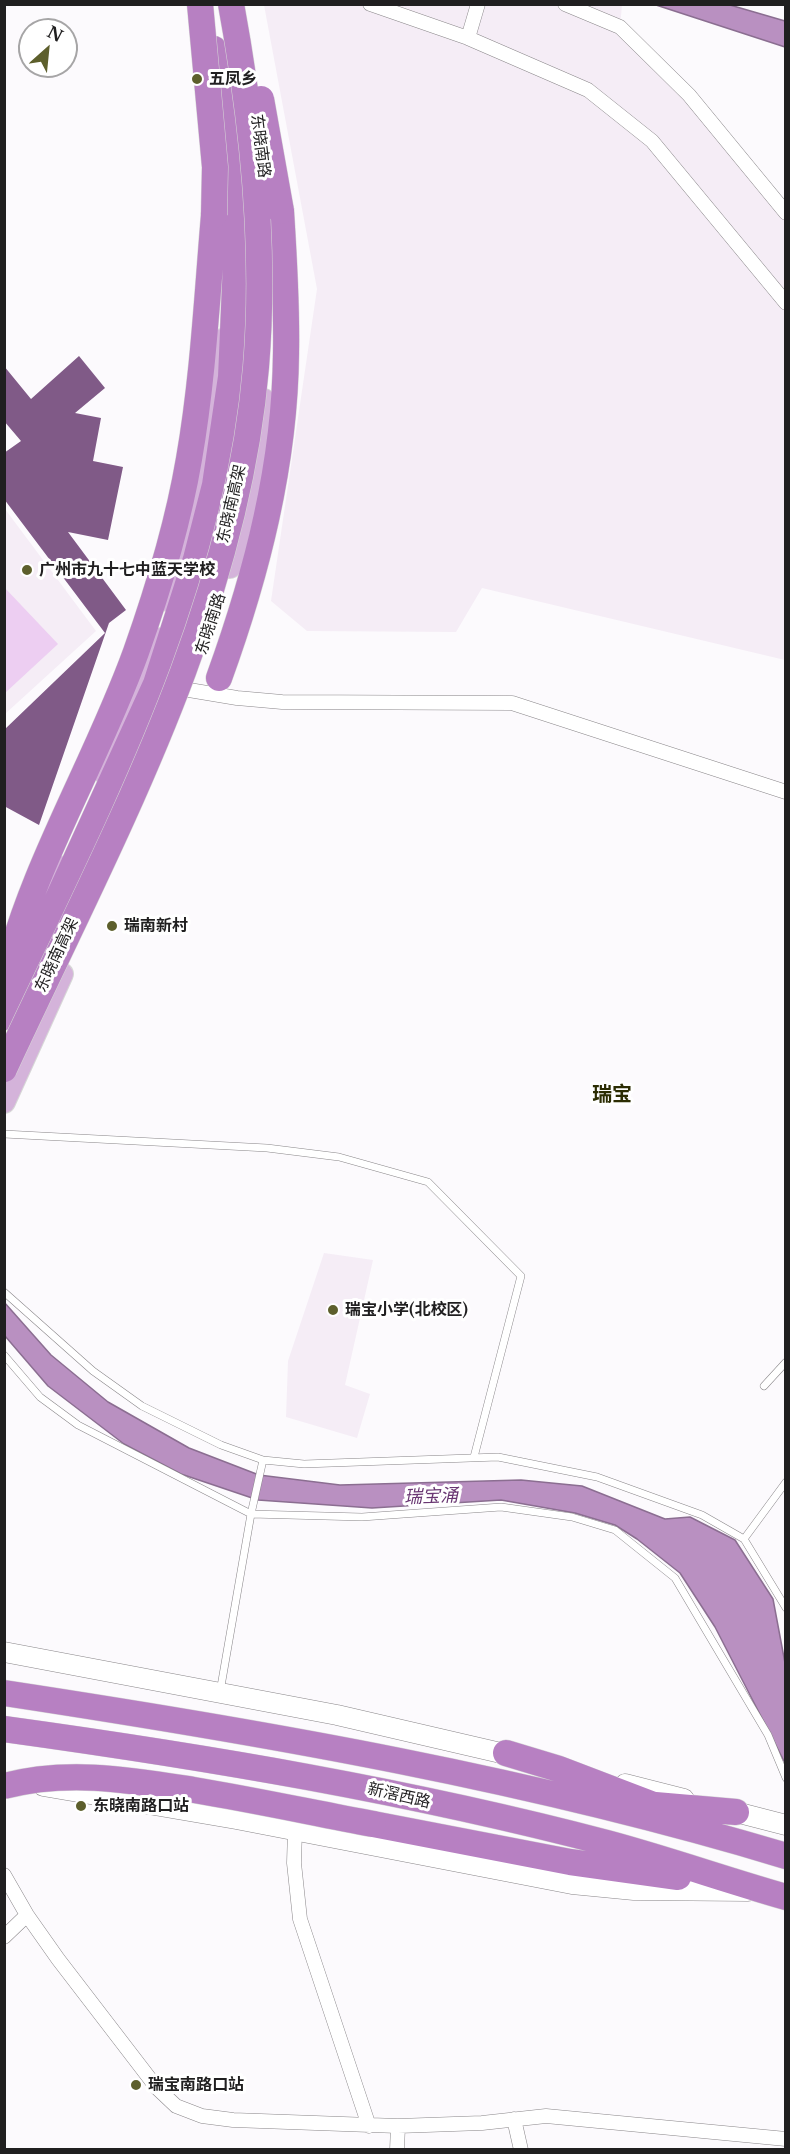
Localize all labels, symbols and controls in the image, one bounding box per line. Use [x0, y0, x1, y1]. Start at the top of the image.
north arrow [18, 18, 78, 78]
text: N [44, 21, 67, 46]
place label: 五凤乡 [209, 69, 257, 89]
marker: 五凤乡 [190, 72, 204, 86]
street label: 东晓南路 [247, 113, 273, 179]
street label: 东晓南高架 [214, 463, 250, 545]
place label: 广州市九十七中蓝天学校 [39, 560, 215, 580]
marker: 广州市九十七中蓝天学校 [20, 563, 34, 577]
street label: 东晓南路 [192, 591, 230, 657]
street label: 东晓南高架 [31, 915, 83, 995]
place label: 瑞南新村 [124, 916, 188, 936]
marker: 瑞南新村 [105, 919, 119, 933]
district label: 瑞宝 [592, 1083, 632, 1107]
place label: 瑞宝小学(北校区) [345, 1300, 468, 1320]
marker: 瑞宝小学(北校区) [326, 1303, 340, 1317]
water label: 瑞宝涌 [404, 1485, 458, 1509]
street label: 新滘西路 [366, 1779, 432, 1813]
place label: 东晓南路口站 [93, 1796, 189, 1816]
marker: 东晓南路口站 [74, 1799, 88, 1813]
place label: 瑞宝南路口站 [148, 2075, 244, 2095]
marker: 瑞宝南路口站 [129, 2078, 143, 2092]

